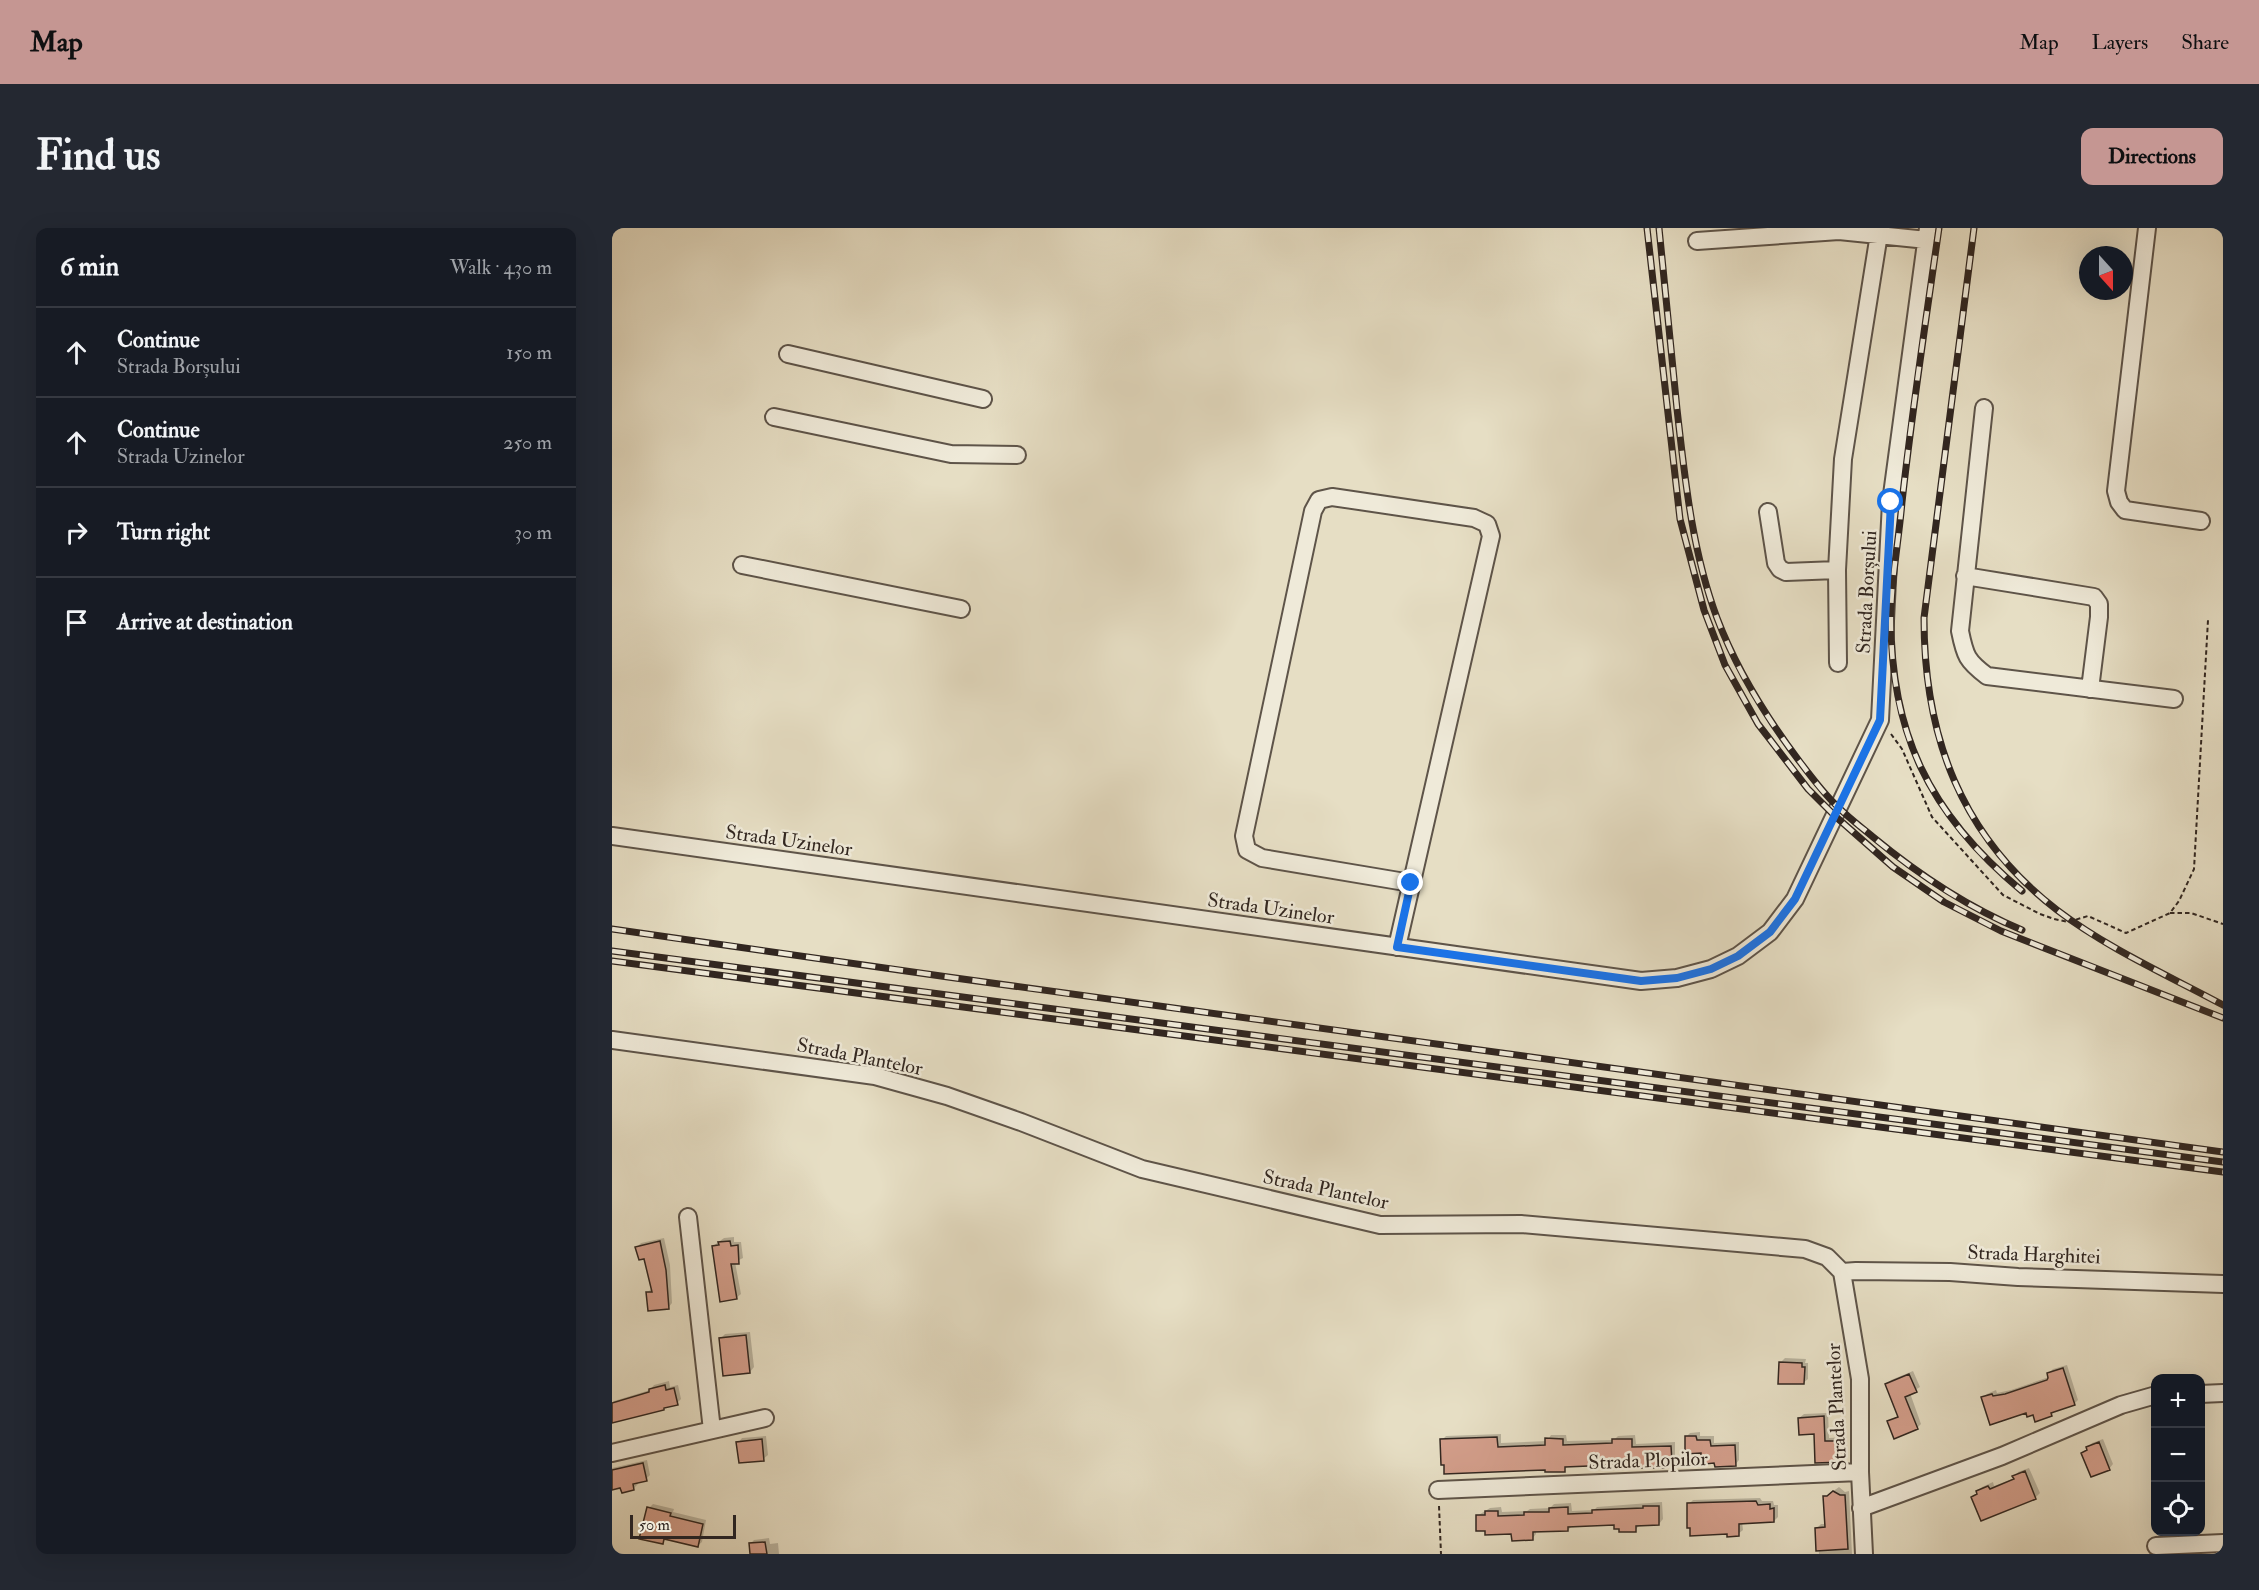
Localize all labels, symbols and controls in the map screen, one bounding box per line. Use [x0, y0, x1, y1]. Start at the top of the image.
text: Map [30, 25, 83, 60]
text: Map [2019, 29, 2059, 56]
text: Layers [2092, 29, 2148, 56]
text: Share [2181, 29, 2229, 56]
button: Directions [2081, 128, 2223, 185]
text: Find us [36, 130, 160, 182]
north arrow [2079, 246, 2133, 300]
text: 6 min [60, 251, 119, 283]
text: Walk · 430 m [450, 255, 552, 280]
text: Continue [117, 326, 200, 354]
icon: ahead [60, 336, 93, 369]
text: 150 m [506, 340, 552, 365]
text: Strada Borșului [117, 354, 241, 379]
text: Continue [117, 416, 200, 444]
icon: ahead [60, 426, 93, 459]
text: 250 m [503, 430, 552, 455]
text: Strada Uzinelor [117, 444, 245, 469]
route start [1877, 488, 1903, 514]
icon: right [60, 516, 93, 549]
text: Turn right [117, 518, 210, 546]
text: 30 m [514, 520, 552, 545]
street label: Strada Borșului [1851, 530, 1882, 654]
icon: arrive [60, 606, 93, 639]
text: Arrive at destination [117, 608, 293, 636]
street label: Strada Uzinelor [724, 819, 854, 862]
route end [1397, 869, 1423, 895]
street label: Strada Uzinelor [1206, 887, 1336, 930]
street label: Strada Plantelor [795, 1032, 926, 1081]
street label: Strada Plantelor [1261, 1164, 1392, 1215]
street label: Strada Harghitei [1967, 1240, 2101, 1269]
street label: Strada Plantelor [1821, 1342, 1852, 1471]
map controls [2151, 1374, 2205, 1536]
button: + [2151, 1374, 2205, 1428]
button: − [2151, 1428, 2205, 1482]
street label: Strada Plopilor [1588, 1446, 1709, 1476]
button: locate [2151, 1482, 2205, 1536]
scale bar [630, 1512, 736, 1540]
text: 50 m [639, 1515, 670, 1535]

